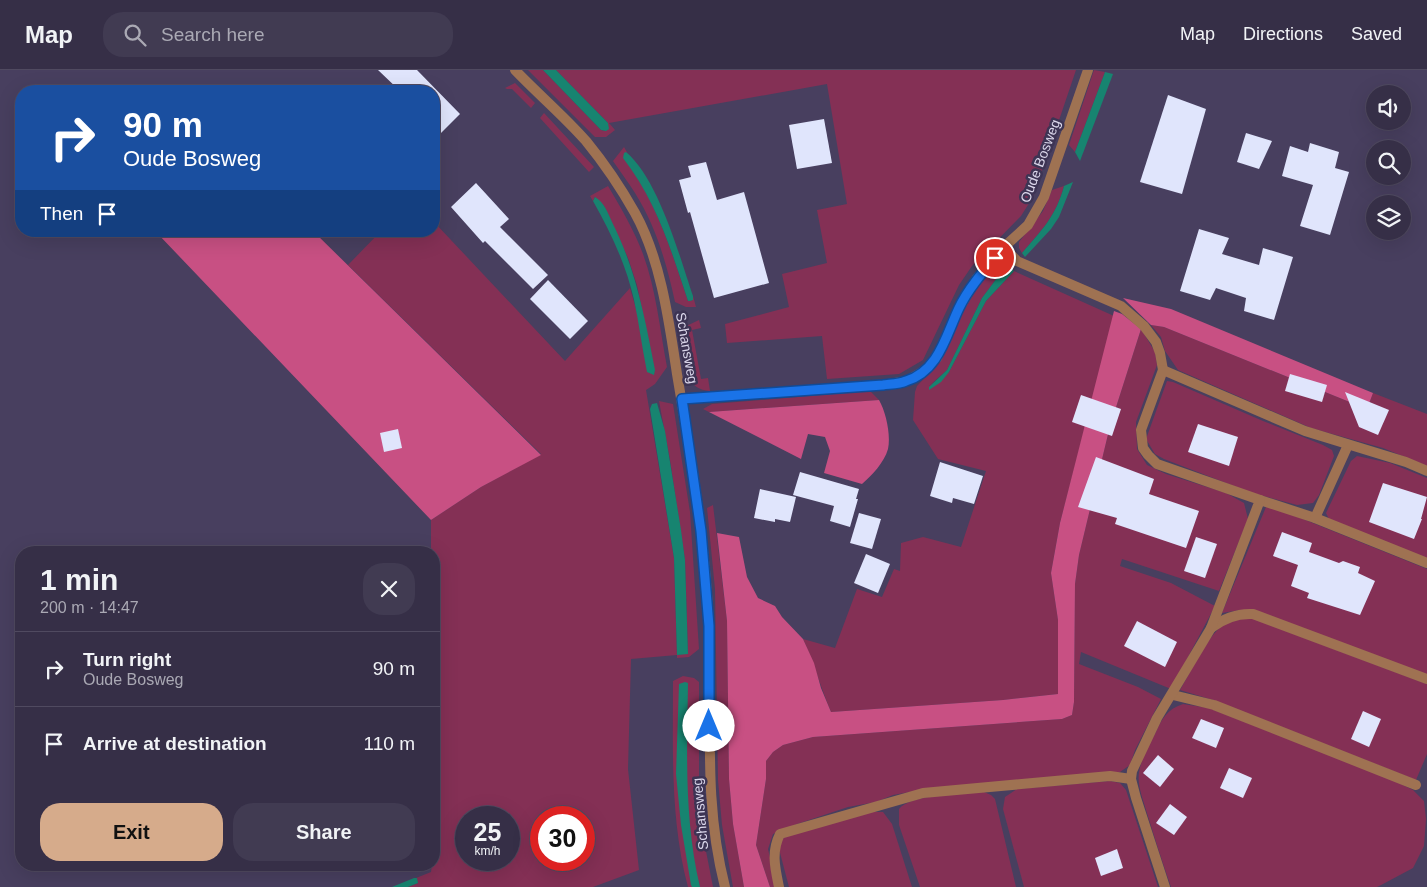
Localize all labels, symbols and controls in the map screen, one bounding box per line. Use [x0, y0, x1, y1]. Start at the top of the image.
search box [103, 12, 453, 57]
text: Map [25, 21, 73, 48]
icon: search [121, 21, 149, 49]
text: Search here [161, 24, 265, 45]
text: Map [1180, 24, 1215, 44]
text: Directions [1243, 24, 1323, 44]
text: Saved [1351, 24, 1402, 44]
map controls [1366, 85, 1411, 240]
button: sound [1366, 85, 1411, 130]
icon: right [40, 105, 105, 170]
text: 90 m [123, 105, 203, 144]
street label: Oude Bosweg [1017, 117, 1063, 205]
button: search [1366, 140, 1411, 185]
text: Oude Bosweg [123, 146, 261, 171]
button: layers [1366, 195, 1411, 240]
icon: arrive [93, 200, 121, 228]
text: Then [40, 203, 83, 224]
pin [974, 237, 1016, 279]
icon: arrive [981, 244, 1009, 272]
street label: Schansweg [673, 311, 701, 385]
text: 1 min [40, 563, 118, 596]
button: close [363, 563, 415, 615]
text: 200 m · 14:47 [40, 599, 139, 616]
text: Turn right [83, 649, 171, 670]
icon: right [40, 655, 68, 683]
text: 90 m [373, 658, 415, 679]
text: Oude Bosweg [83, 671, 184, 688]
position arrow [682, 699, 734, 751]
icon: arrive [40, 730, 68, 758]
text: Arrive at destination [83, 733, 267, 754]
text: 110 m [364, 733, 415, 754]
street label: Schansweg [689, 777, 711, 851]
button: Exit [40, 803, 223, 861]
button: Share [233, 803, 415, 861]
speed limit sign: 30 [530, 806, 595, 871]
text: 25 [474, 818, 501, 846]
text: km/h [474, 844, 501, 858]

